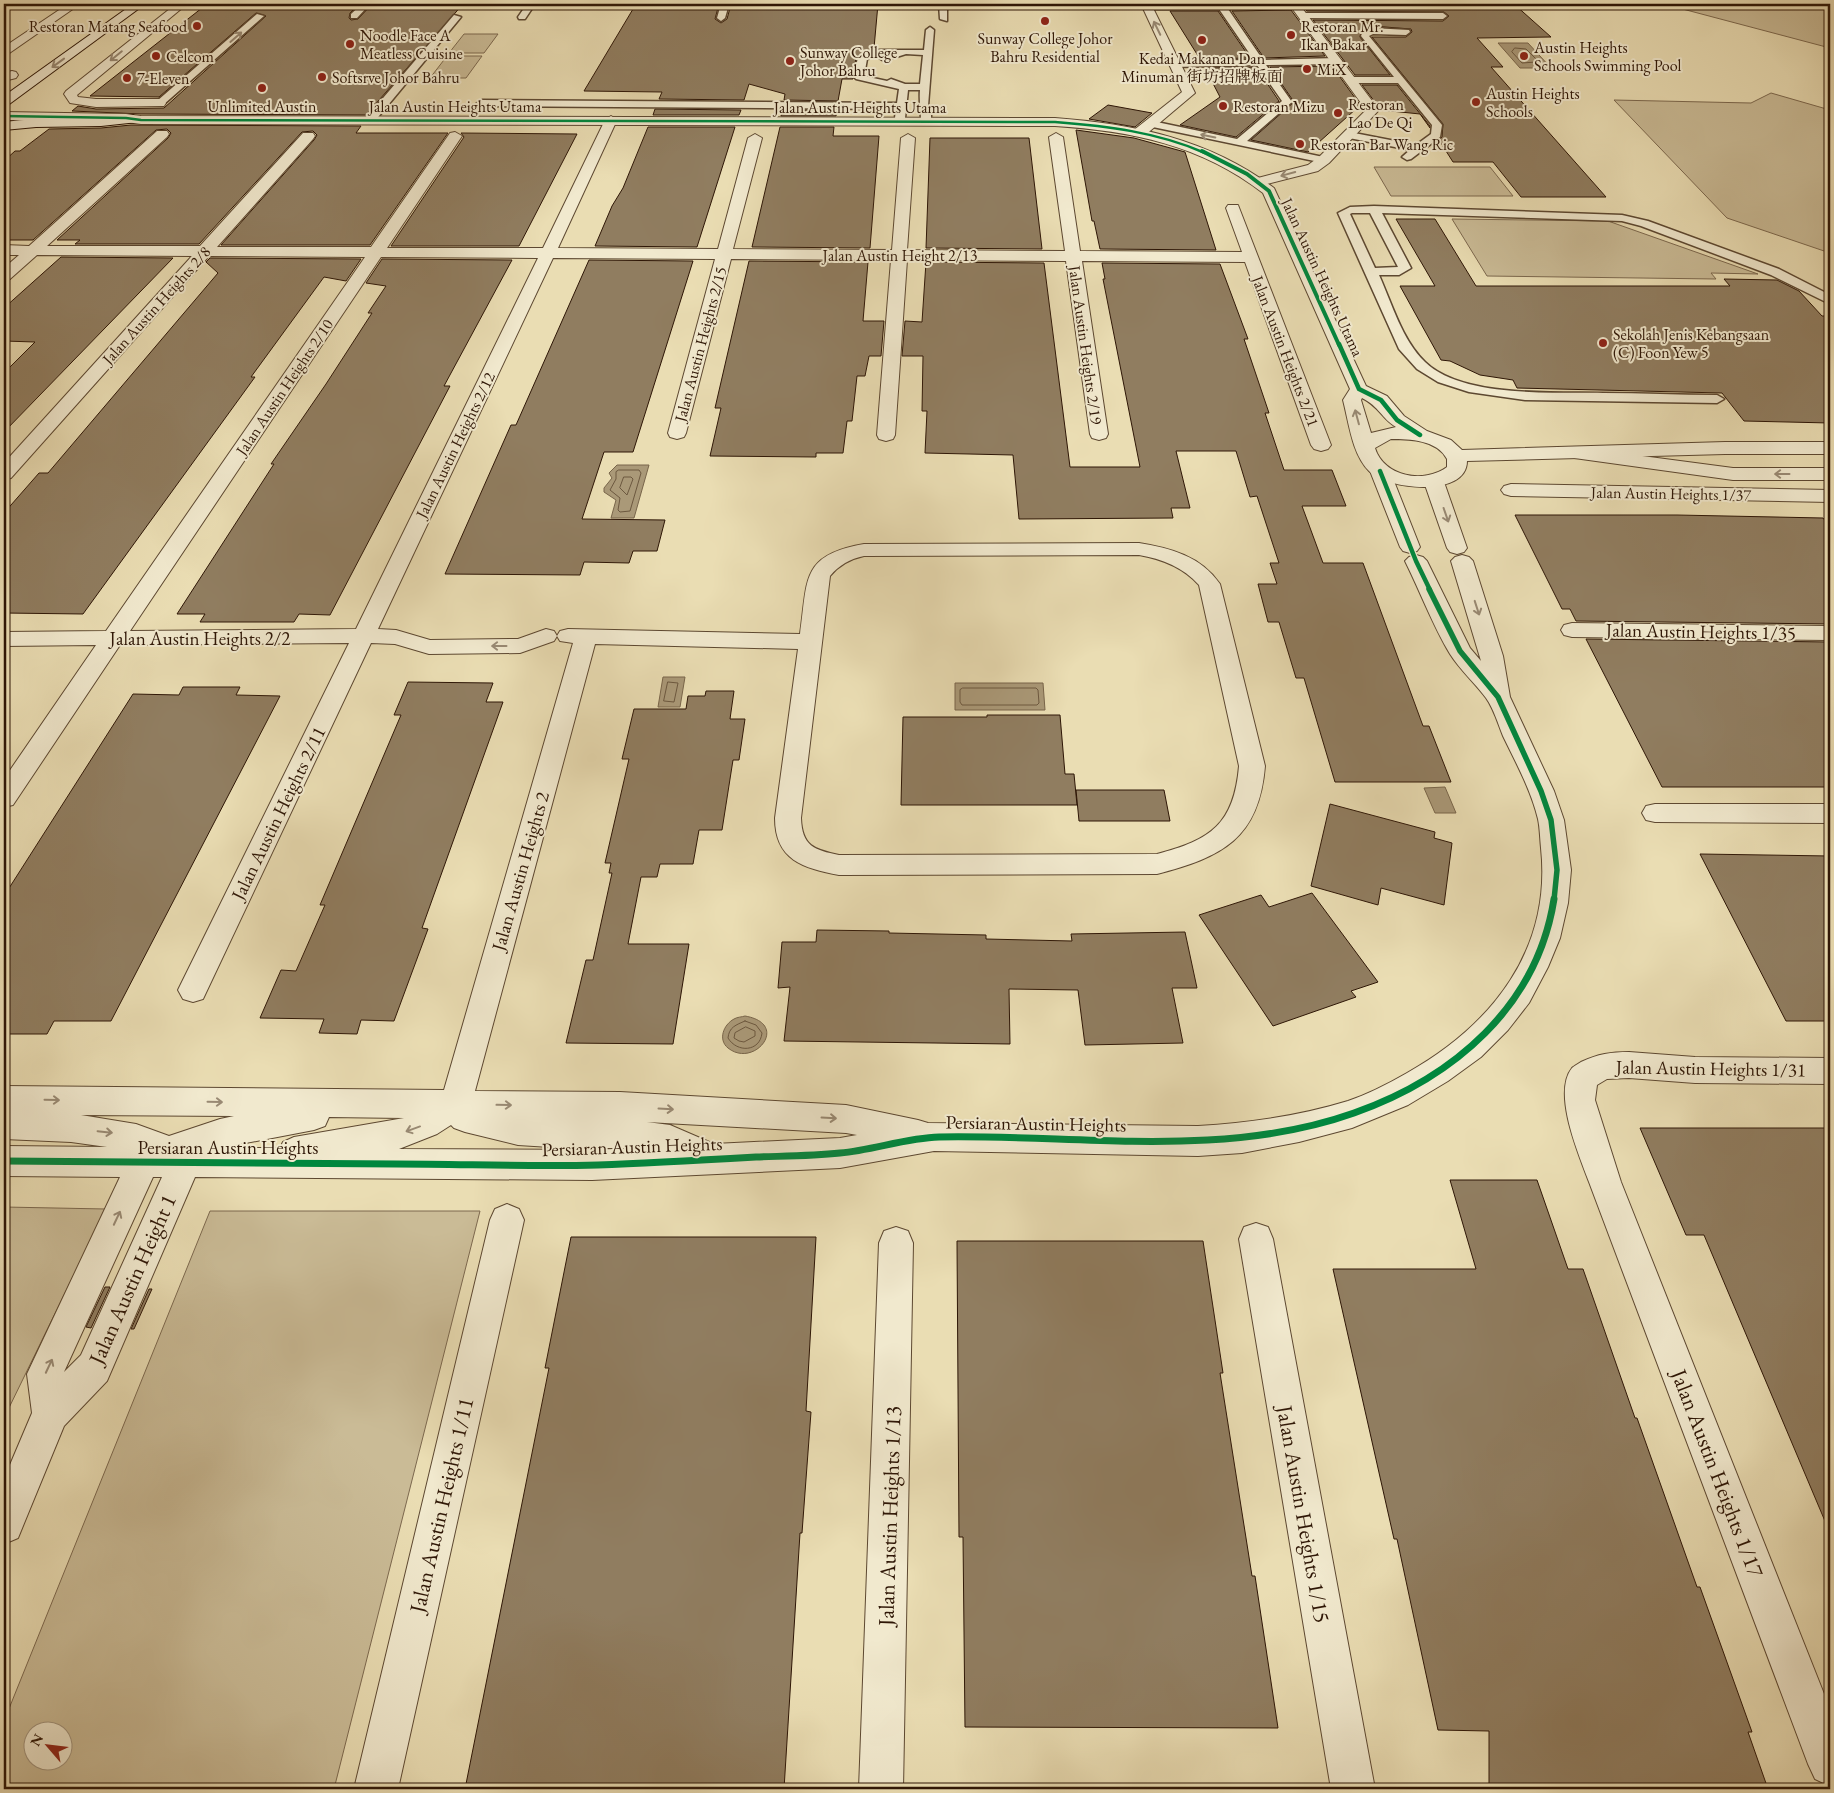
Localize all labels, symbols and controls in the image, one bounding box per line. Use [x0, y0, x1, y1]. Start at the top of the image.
marker: Sunway College Johor Bahru Residential [1039, 15, 1051, 27]
place label: Restoran Matang Seafood [29, 16, 188, 37]
place label: Restoran Mr. Ikan Bakar [1301, 16, 1384, 55]
marker: Restoran Matang Seafood [191, 20, 203, 32]
one-way arrow [1152, 21, 1162, 36]
place label: Noodle Face A Meatless Cuisine [360, 25, 463, 64]
place label: Sunway College Johor Bahru Residential [977, 28, 1113, 67]
marker: Restoran Mr. Ikan Bakar [1285, 29, 1297, 41]
one-way arrow [230, 31, 243, 42]
marker: Kedai Makanan Dan Minuman 街坊招牌板面 [1196, 34, 1208, 46]
place label: Austin Heights Schools Swimming Pool [1533, 37, 1681, 76]
marker: Noodle Face A Meatless Cuisine [344, 38, 356, 50]
place label: Sunway College Johor Bahru [798, 42, 897, 81]
place label: Celcom [166, 46, 215, 67]
place label: Kedai Makanan Dan Minuman 街坊招牌板面 [1121, 48, 1283, 87]
marker: Celcom [150, 50, 162, 62]
marker: Austin Heights Schools Swimming Pool [1518, 50, 1530, 62]
one-way arrow [110, 51, 123, 62]
marker: Sunway College Johor Bahru [784, 55, 796, 67]
one-way arrow [51, 58, 65, 68]
place label: MiX [1317, 59, 1347, 80]
marker: MiX [1301, 63, 1313, 75]
place label: Softsrve Johor Bahru [332, 67, 460, 88]
place label: 7-Eleven [137, 68, 190, 89]
marker: Softsrve Johor Bahru [316, 71, 328, 83]
marker: 7-Eleven [121, 72, 133, 84]
marker: Unlimited Austin [256, 82, 268, 94]
place label: Austin Heights Schools [1485, 83, 1580, 122]
place label: Restoran Lao De Qi [1348, 94, 1413, 133]
place label: Unlimited Austin [208, 96, 317, 117]
street label: Jalan Austin Heights Utama [367, 96, 542, 117]
place label: Restoran Mizu [1233, 96, 1326, 117]
marker: Austin Heights Schools [1470, 96, 1482, 108]
street label: Jalan Austin Heights Utama [772, 97, 947, 118]
marker: Restoran Mizu [1217, 100, 1229, 112]
marker: Restoran Lao De Qi [1332, 107, 1344, 119]
one-way arrow [1200, 130, 1216, 140]
place label: Restoran Bar Wang Ric [1310, 134, 1453, 155]
marker: Restoran Bar Wang Ric [1294, 138, 1306, 150]
one-way arrow [1280, 170, 1296, 180]
street label: Jalan Austin Heights Utama [1276, 193, 1369, 360]
street label: Jalan Austin Heights 2/8 [96, 241, 215, 370]
street label: Jalan Austin Height 2/13 [821, 245, 978, 266]
street label: Jalan Austin Heights 2/19 [1064, 262, 1107, 426]
street label: Jalan Austin Heights 2/15 [669, 264, 731, 426]
street label: Jalan Austin Heights 2/21 [1246, 271, 1324, 430]
street label: Jalan Austin Heights 2/10 [230, 315, 338, 461]
place label: Sekolah Jenis Kebangsaan (C) Foon Yew 5 [1613, 324, 1770, 363]
marker: Sekolah Jenis Kebangsaan (C) Foon Yew 5 [1597, 337, 1609, 349]
street label: Jalan Austin Heights 2/12 [410, 368, 500, 524]
one-way arrow [1352, 410, 1361, 426]
one-way arrow [1774, 469, 1790, 479]
street label: Jalan Austin Heights 1/37 [1589, 482, 1752, 505]
one-way arrow [1441, 506, 1451, 522]
one-way arrow [1473, 599, 1482, 615]
street label: Jalan Austin Heights 1/35 [1604, 617, 1796, 646]
street label: Jalan Austin Heights 2/2 [108, 626, 291, 651]
one-way arrow [491, 641, 508, 651]
street label: Jalan Austin Heights 2/11 [225, 722, 331, 906]
street label: Jalan Austin Heights 2 [485, 789, 555, 955]
street label: Jalan Austin Heights 1/31 [1614, 1054, 1806, 1083]
one-way arrow [44, 1095, 60, 1105]
one-way arrow [206, 1097, 223, 1107]
one-way arrow [496, 1100, 512, 1110]
one-way arrow [658, 1104, 674, 1114]
street label: Persiaran Austin Heights [945, 1109, 1127, 1138]
one-way arrow [820, 1113, 836, 1122]
one-way arrow [406, 1125, 422, 1134]
one-way arrow [96, 1127, 112, 1137]
street label: Persiaran Austin Heights [541, 1131, 723, 1162]
street label: Persiaran Austin Heights [138, 1135, 318, 1160]
street label: Jalan Austin Height 1 [81, 1190, 183, 1371]
one-way arrow [113, 1211, 122, 1226]
one-way arrow [45, 1359, 54, 1374]
street label: Jalan Austin Heights 1/17 [1664, 1363, 1771, 1582]
street label: Jalan Austin Heights 1/11 [402, 1395, 480, 1618]
street label: Jalan Austin Heights 1/15 [1270, 1401, 1337, 1625]
street label: Jalan Austin Heights 1/13 [871, 1406, 908, 1629]
north arrow [22, 1720, 72, 1770]
text: N [26, 1730, 47, 1749]

